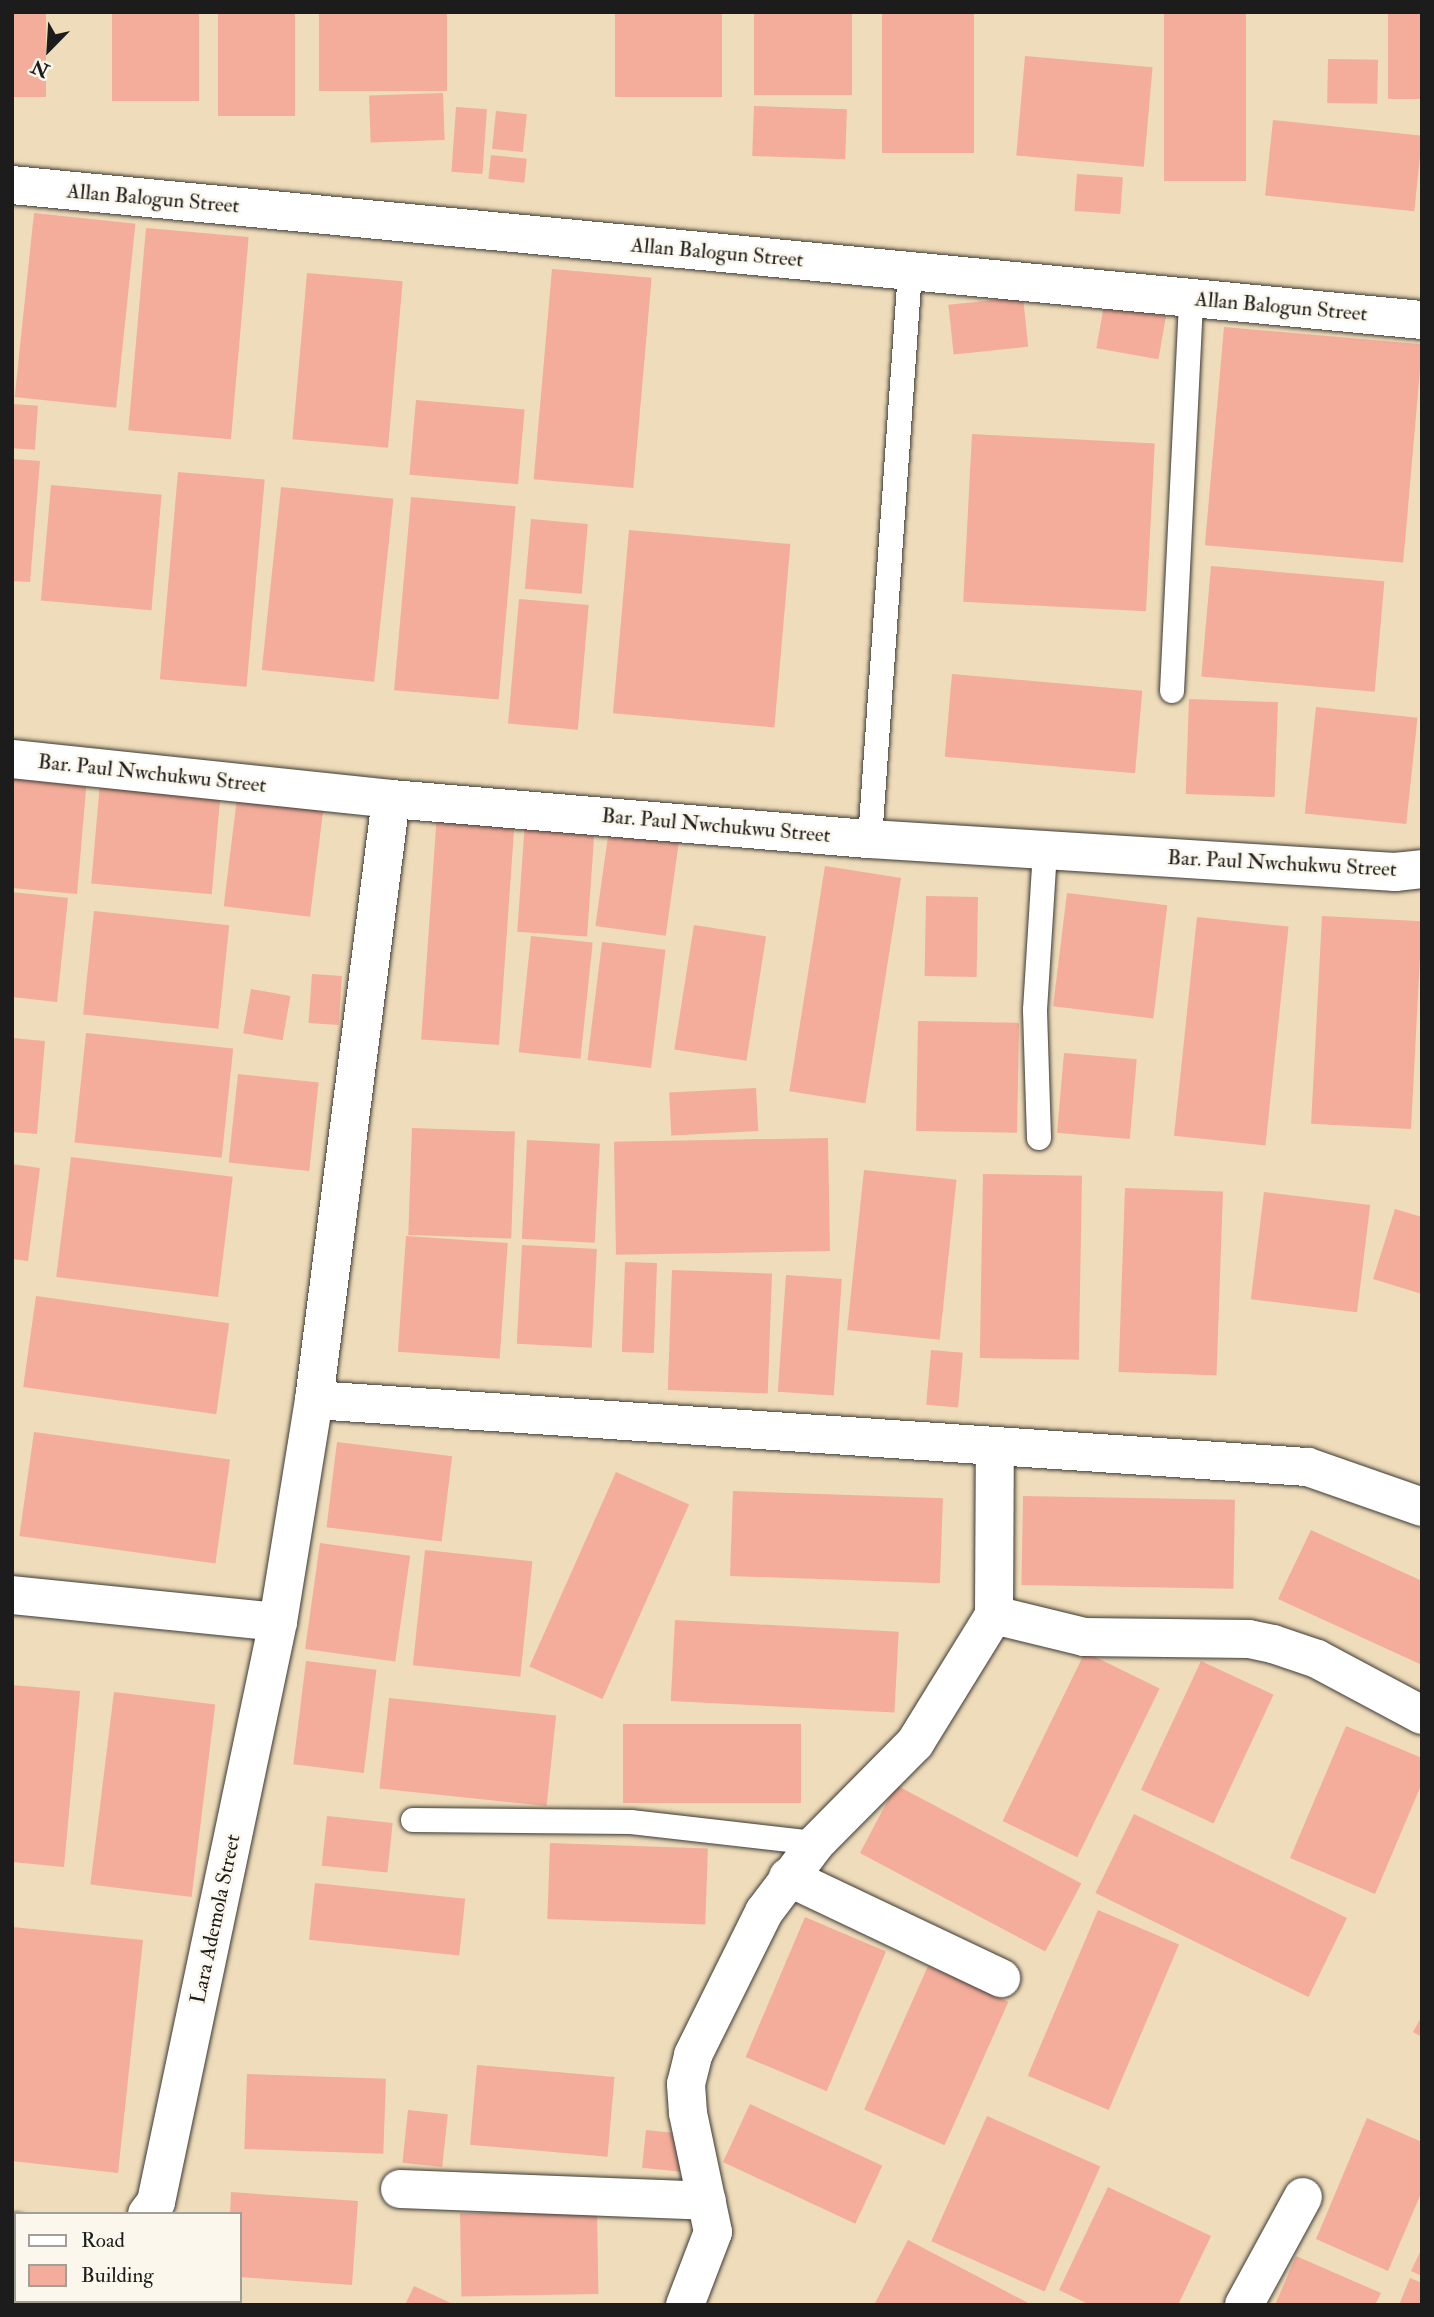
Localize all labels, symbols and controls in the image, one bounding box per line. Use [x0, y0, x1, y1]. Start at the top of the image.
north arrow [14, 14, 84, 84]
text: N [28, 54, 53, 83]
street label: Allan Balogun Street [66, 179, 240, 219]
street label: Allan Balogun Street [630, 233, 804, 273]
street label: Allan Balogun Street [1194, 287, 1368, 327]
street label: Bar. Paul Nwchukwu Street [37, 749, 267, 799]
street label: Bar. Paul Nwchukwu Street [601, 803, 831, 849]
street label: Bar. Paul Nwchukwu Street [1167, 845, 1397, 883]
street label: Lara Ademola Street [186, 1832, 246, 2006]
legend [14, 2212, 242, 2303]
text: Road [81, 2227, 125, 2254]
text: Building [81, 2262, 154, 2289]

